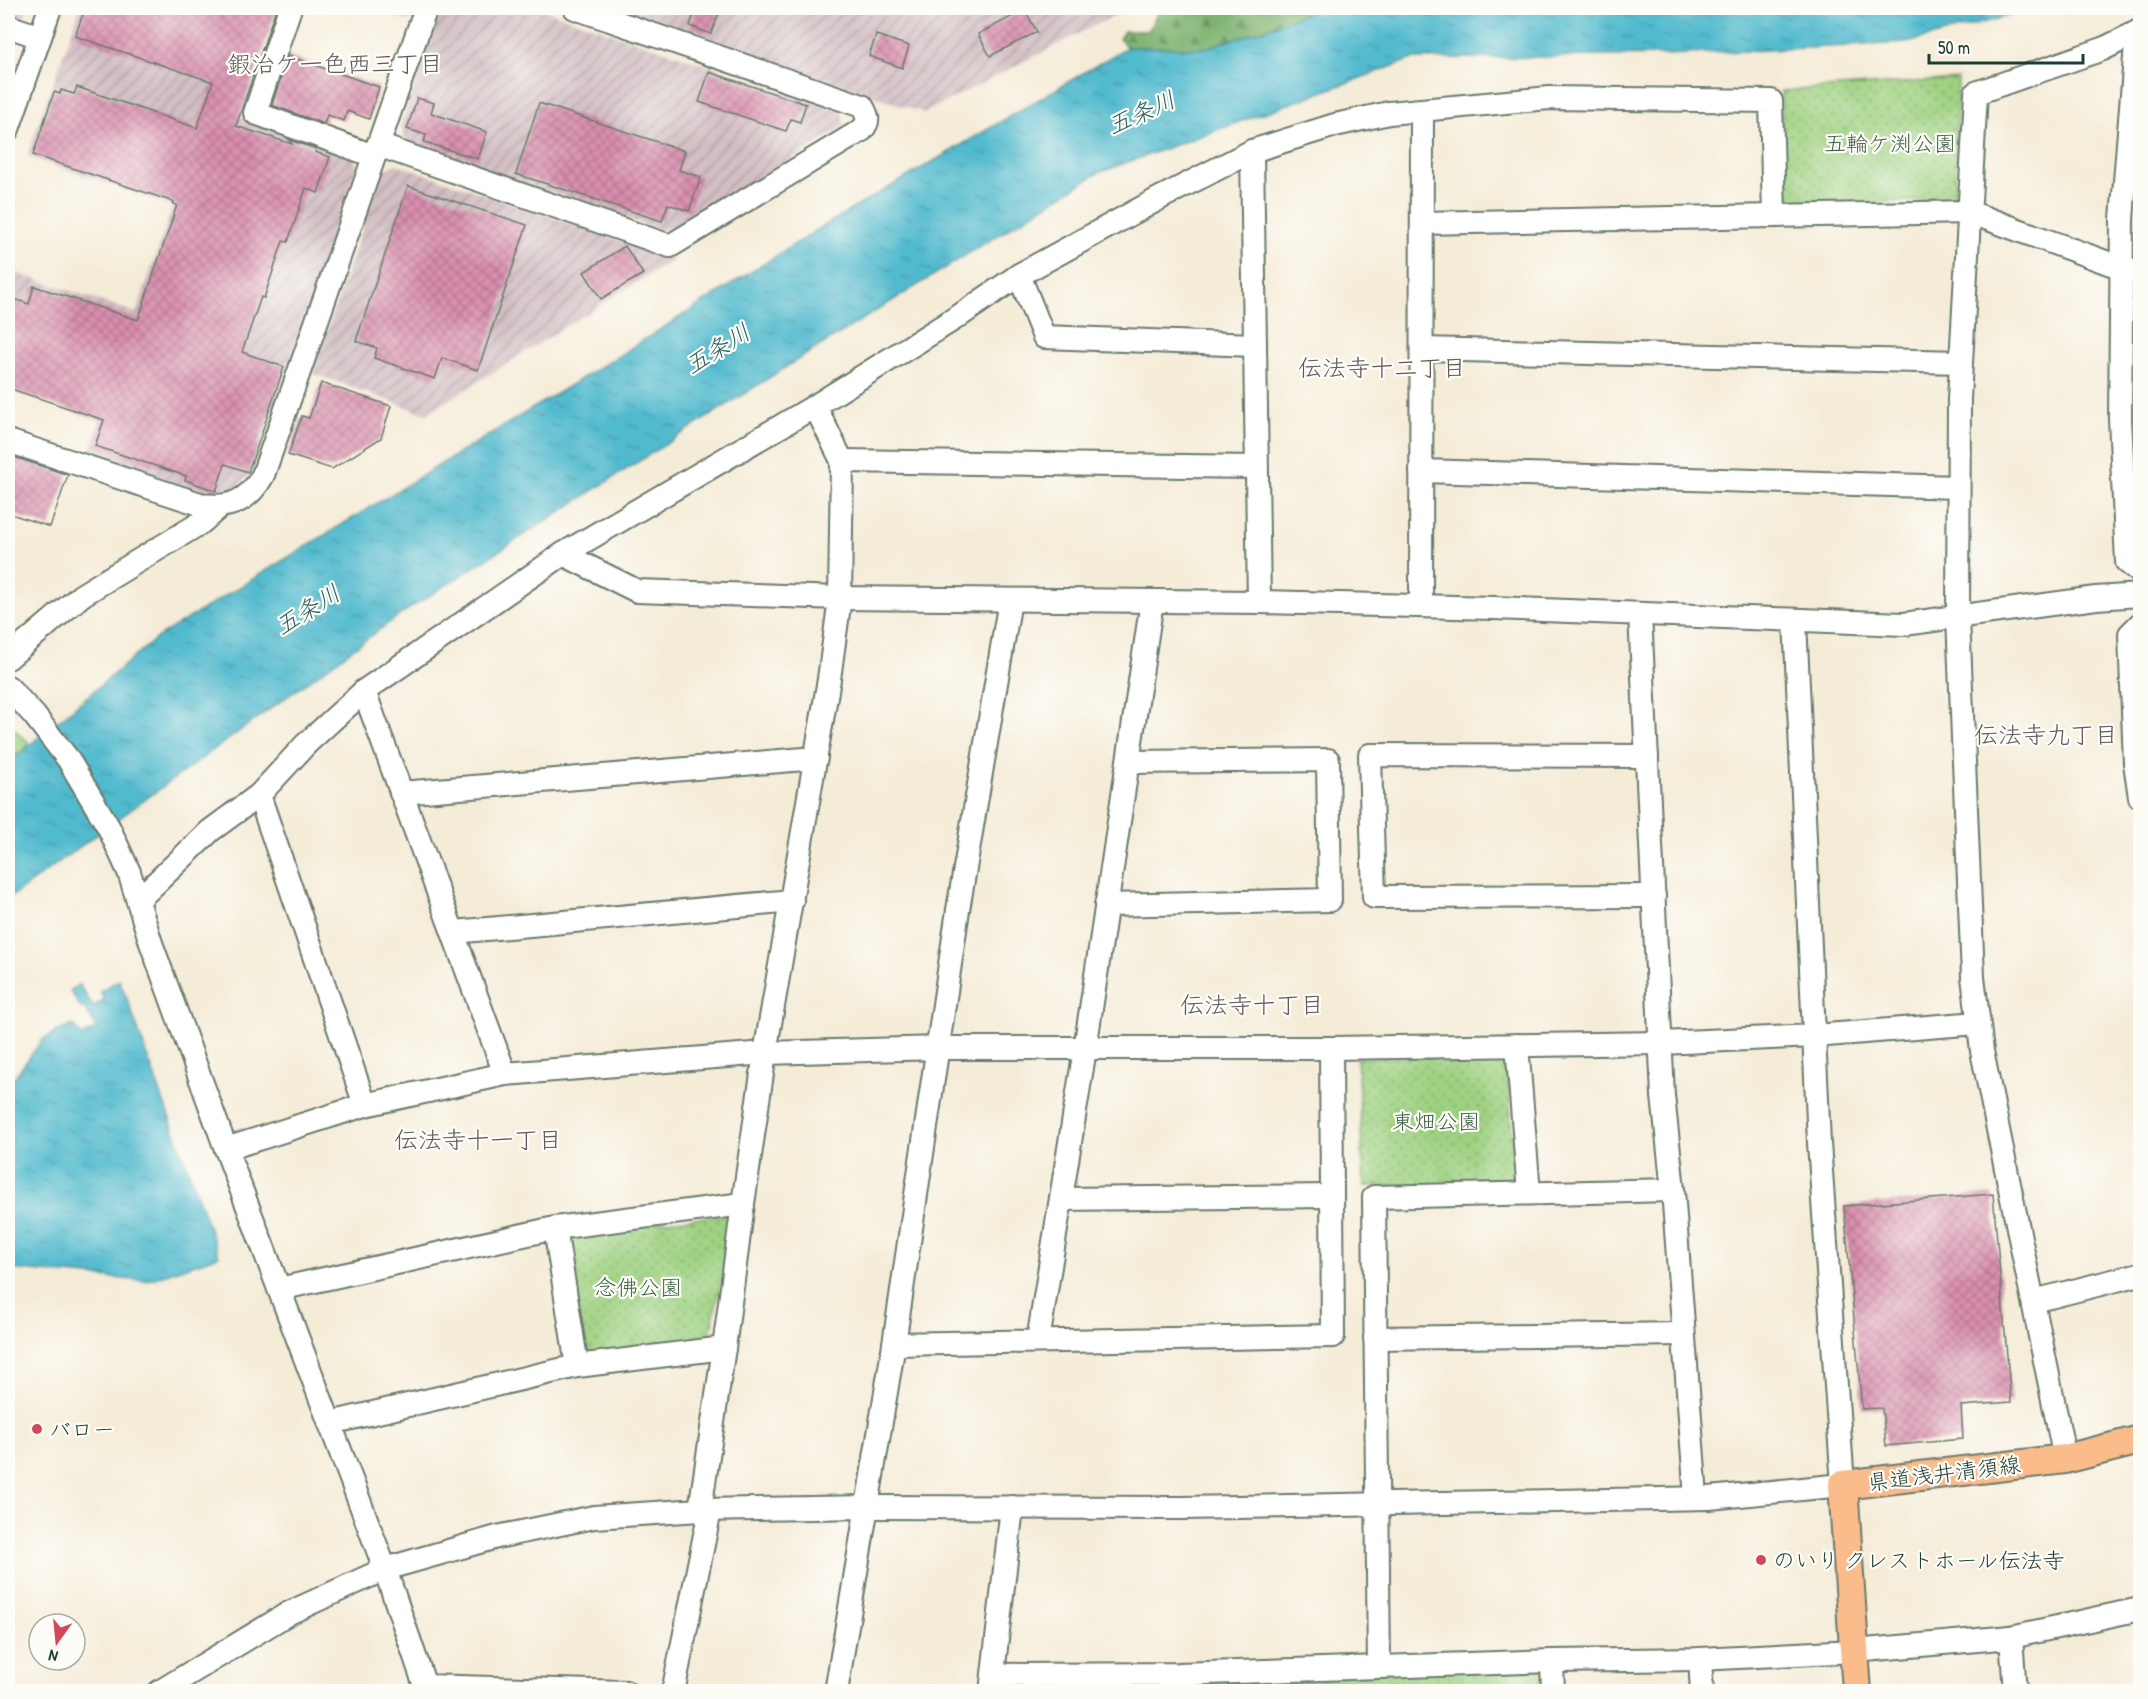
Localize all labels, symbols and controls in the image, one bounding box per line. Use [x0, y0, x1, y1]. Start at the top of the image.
scale bar [1929, 27, 2084, 65]
text: 50 m [1938, 35, 1970, 60]
district label: 鍜治ケ一色西三丁目 [227, 47, 443, 79]
water label: 五条川 [1102, 83, 1180, 141]
park label: 五輪ケ渕公園 [1824, 128, 1956, 158]
water label: 五条川 [678, 315, 756, 381]
district label: 伝法寺十二丁目 [1298, 351, 1466, 383]
water label: 五条川 [268, 576, 346, 642]
district label: 伝法寺九丁目 [1974, 718, 2118, 750]
district label: 伝法寺十丁目 [1180, 988, 1324, 1020]
park label: 東畑公園 [1392, 1106, 1480, 1136]
district label: 伝法寺十一丁目 [394, 1123, 562, 1155]
park label: 念佛公園 [594, 1272, 682, 1302]
place label: バロー [49, 1414, 115, 1444]
marker: バロー [30, 1422, 44, 1436]
street label: 県道浅井清須線 [1866, 1449, 2022, 1497]
place label: のいり クレストホール伝法寺 [1773, 1545, 2065, 1575]
marker: のいり クレストホール伝法寺 [1754, 1553, 1768, 1567]
north arrow [27, 1612, 87, 1672]
text: N [46, 1645, 60, 1668]

